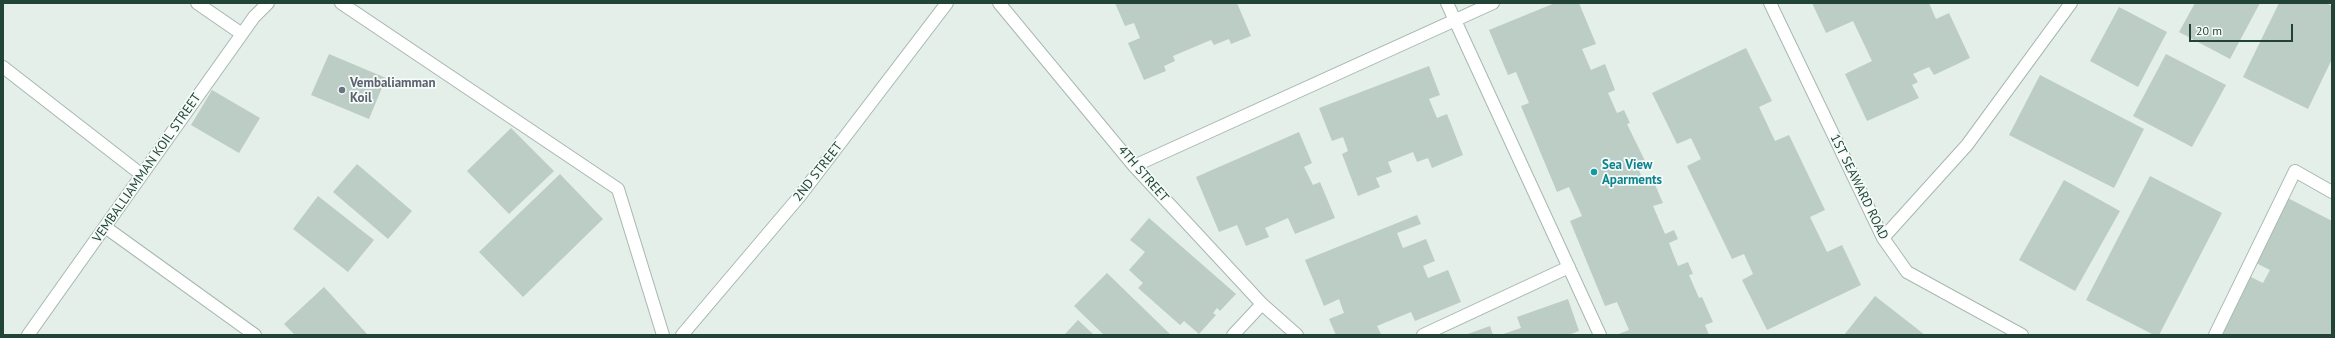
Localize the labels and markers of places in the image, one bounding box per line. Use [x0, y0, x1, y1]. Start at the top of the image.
place label: Vembaliamman Koil [350, 75, 436, 106]
marker: Vembaliamman Koil [337, 85, 347, 95]
place label: Sea View Aparments [1602, 157, 1662, 188]
marker: Sea View Aparments [1589, 167, 1599, 177]

